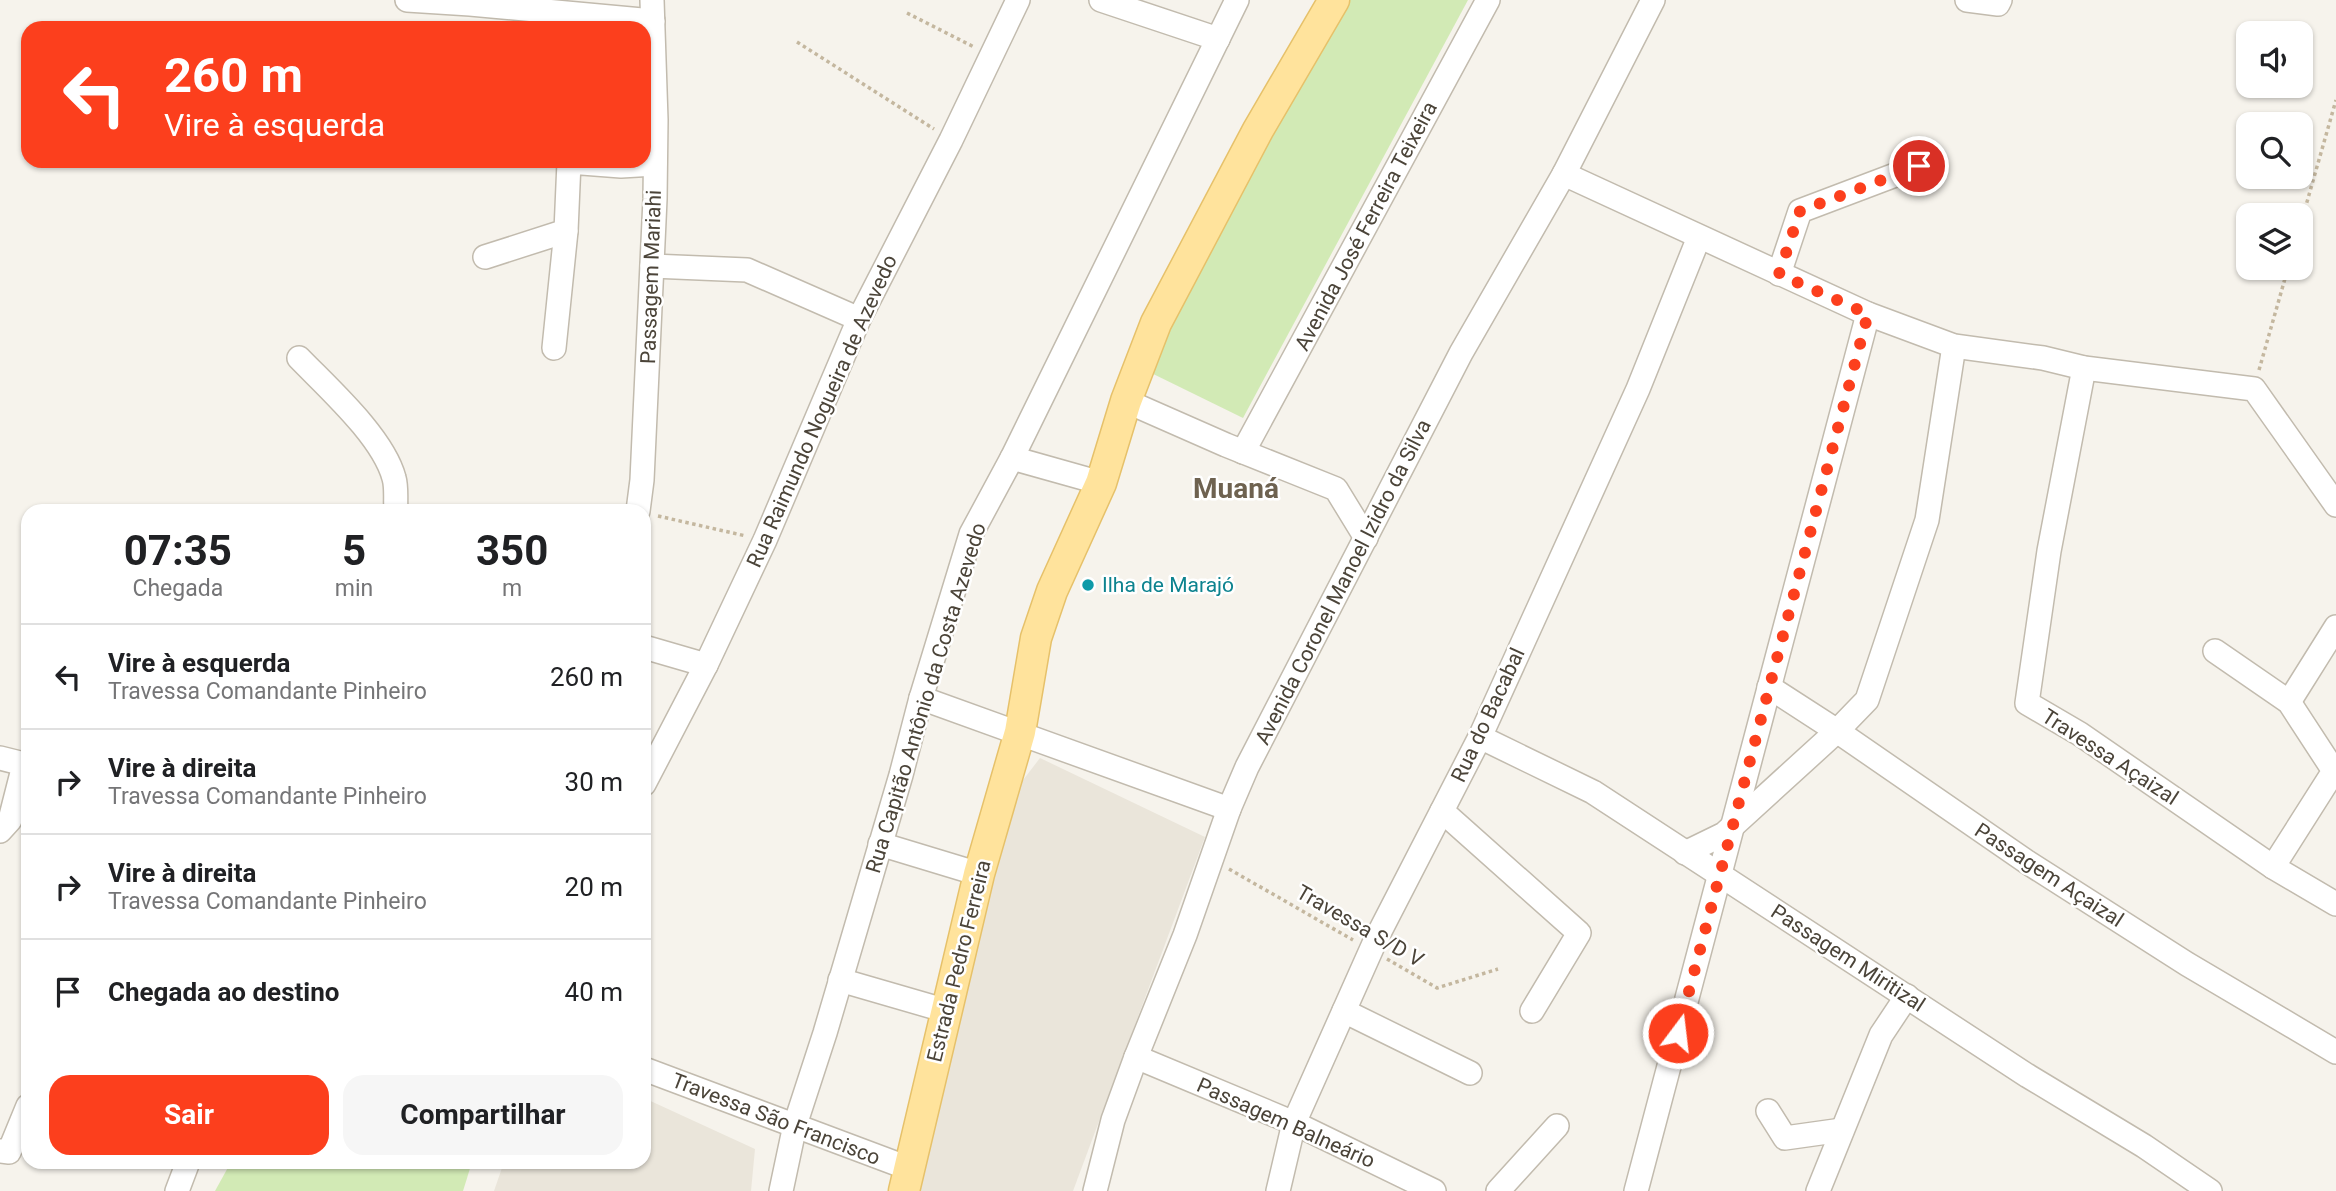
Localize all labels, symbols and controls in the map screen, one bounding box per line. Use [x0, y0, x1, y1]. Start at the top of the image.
map controls [2236, 21, 2313, 280]
button: sound [2236, 21, 2313, 98]
text: 260 m [164, 47, 303, 104]
icon: left [49, 49, 140, 140]
street label: Avenida José Ferreira Teixeira [1290, 97, 1442, 355]
text: Vire à esquerda [164, 106, 385, 144]
button: search [2236, 112, 2313, 189]
pin [1889, 136, 1949, 196]
icon: arrive [1900, 147, 1938, 185]
street label: Passagem Mariahi [636, 189, 666, 365]
button: layers [2236, 203, 2313, 280]
street label: Rua Raimundo Nogueira de Azevedo [742, 251, 902, 571]
street label: Avenida Coronel Manoel Izidro da Silva [1250, 415, 1436, 749]
district label: Muaná [1193, 472, 1279, 505]
street label: Rua Capitão Antônio da Costa Azevedo [861, 520, 991, 876]
text: 07:35 [124, 526, 232, 575]
text: 5 [342, 526, 366, 575]
text: 350 [476, 526, 548, 575]
place label: Ilha de Marajó [1102, 573, 1234, 597]
text: Chegada [132, 575, 223, 602]
text: min [335, 575, 373, 602]
text: m [502, 575, 522, 602]
marker: Ilha de Marajó [1080, 577, 1096, 593]
street label: Rua do Bacabal [1446, 644, 1530, 786]
text: Vire à esquerda [108, 648, 291, 678]
icon: left [49, 658, 87, 696]
text: 260 m [550, 662, 623, 692]
text: Travessa Comandante Pinheiro [108, 678, 427, 705]
street label: Travessa Açaizal [2037, 704, 2183, 810]
text: Vire à direita [108, 753, 256, 783]
icon: right [49, 763, 87, 801]
text: 30 m [565, 767, 623, 797]
text: Travessa Comandante Pinheiro [108, 783, 427, 810]
street label: Passagem Açaizal [1970, 818, 2128, 932]
street label: Estrada Pedro Ferreira [922, 857, 996, 1065]
text: Vire à direita [108, 858, 256, 888]
icon: right [49, 868, 87, 906]
text: 20 m [565, 872, 623, 902]
street label: Travessa S/D V [1292, 880, 1428, 972]
text: Travessa Comandante Pinheiro [108, 888, 427, 915]
street label: Passagem Miritizal [1766, 899, 1930, 1017]
icon: arrive [49, 973, 87, 1011]
text: Chegada ao destino [108, 977, 339, 1007]
text: 40 m [565, 977, 623, 1007]
position arrow [1641, 996, 1715, 1070]
street label: Travessa São Francisco [668, 1068, 884, 1170]
street label: Passagem Balneário [1193, 1073, 1379, 1173]
button: Sair [49, 1075, 329, 1155]
button: Compartilhar [343, 1075, 623, 1155]

